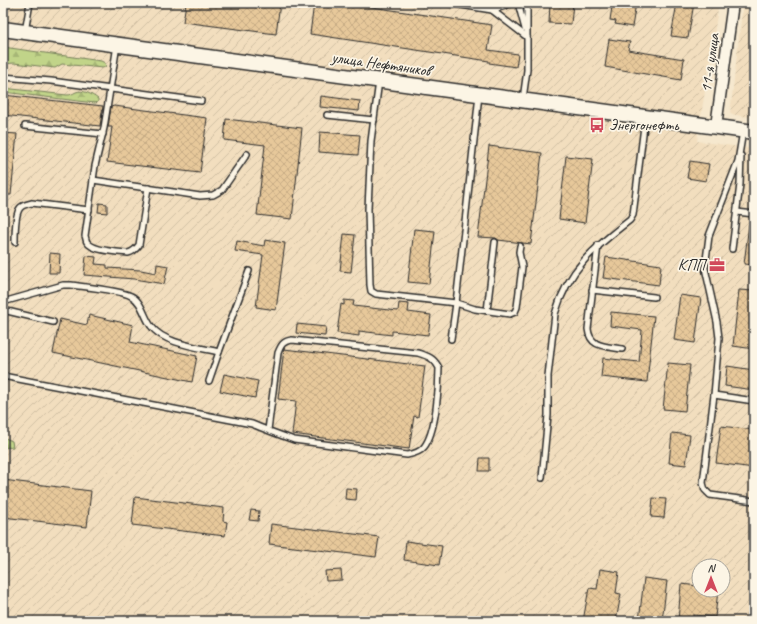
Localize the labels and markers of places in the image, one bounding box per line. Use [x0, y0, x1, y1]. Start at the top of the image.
place label: Энергонефть [609, 115, 679, 135]
bus stop icon: Энергонефть [588, 116, 606, 134]
place label: КПП [678, 255, 708, 275]
office icon: КПП [708, 256, 726, 274]

